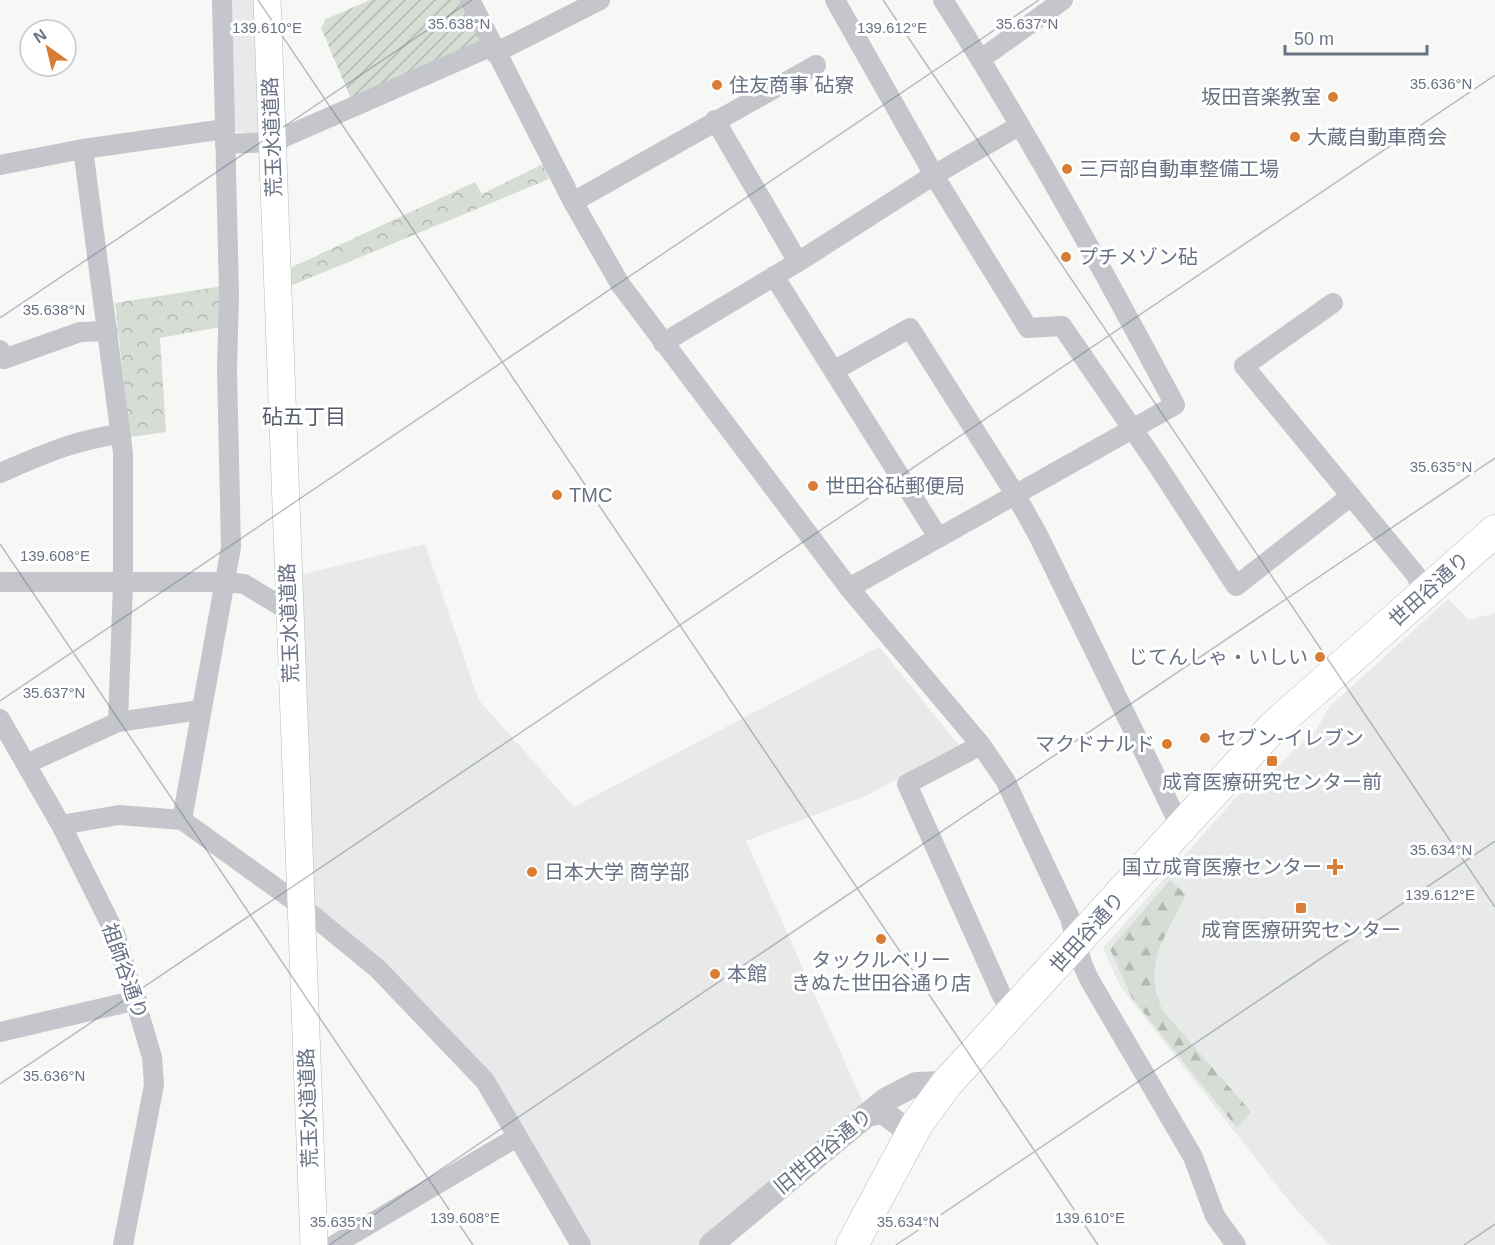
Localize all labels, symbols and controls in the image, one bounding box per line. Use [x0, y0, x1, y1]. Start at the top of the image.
text: 35.638°N [428, 15, 490, 32]
text: 35.637°N [996, 15, 1058, 32]
north arrow [18, 18, 78, 78]
scale bar [1285, 18, 1428, 56]
text: 139.610°E [232, 19, 302, 36]
text: 139.612°E [857, 19, 927, 36]
text: N [30, 26, 49, 46]
text: 50 m [1294, 29, 1334, 49]
place label: 住友商事 砧寮 [729, 74, 855, 96]
text: 35.636°N [1410, 75, 1472, 92]
street label: 荒玉水道道路 [259, 77, 285, 197]
marker: 住友商事 砧寮 [710, 78, 724, 92]
place label: 坂田音楽教室 [1201, 86, 1321, 108]
marker: 坂田音楽教室 [1326, 90, 1340, 104]
place label: 大蔵自動車商会 [1307, 126, 1447, 148]
marker: 大蔵自動車商会 [1288, 130, 1302, 144]
place label: 三戸部自動車整備工場 [1079, 158, 1279, 180]
marker: 三戸部自動車整備工場 [1060, 162, 1074, 176]
place label: プチメゾン砧 [1078, 246, 1198, 268]
marker: プチメゾン砧 [1059, 250, 1073, 264]
text: 35.638°N [23, 301, 85, 318]
district label: 砧五丁目 [262, 405, 346, 428]
text: 35.635°N [1410, 458, 1472, 475]
place label: 世田谷砧郵便局 [825, 475, 965, 497]
marker: 世田谷砧郵便局 [806, 479, 820, 493]
place label: TMC [569, 484, 612, 506]
marker: TMC [550, 488, 564, 502]
text: 139.608°E [20, 547, 90, 564]
street label: 世田谷通り [1384, 547, 1474, 631]
street label: 荒玉水道道路 [276, 563, 302, 683]
place label: じてんしゃ・いしい [1128, 646, 1308, 668]
marker: じてんしゃ・いしい [1313, 650, 1327, 664]
text: 35.637°N [23, 684, 85, 701]
place label: セブン-イレブン [1217, 727, 1364, 749]
marker: セブン-イレブン [1198, 731, 1212, 745]
place label: マクドナルド [1035, 733, 1155, 755]
marker: マクドナルド [1160, 737, 1174, 751]
marker: 成育医療研究センター前 [1265, 754, 1279, 768]
place label: 成育医療研究センター前 [1162, 771, 1382, 793]
text: 35.634°N [1410, 841, 1472, 858]
place label: 国立成育医療センター [1122, 856, 1322, 878]
marker: 国立成育医療センター [1326, 858, 1344, 876]
place label: 日本大学 商学部 [544, 861, 690, 883]
marker: 日本大学 商学部 [525, 865, 539, 879]
text: 139.612°E [1405, 886, 1475, 903]
street label: 世田谷通り [1045, 887, 1129, 977]
marker: 成育医療研究センター [1294, 901, 1308, 915]
place label: 成育医療研究センター [1201, 919, 1401, 941]
street label: 祖師谷通り [98, 920, 152, 1022]
marker: タックルベリー きぬた世田谷通り店 [874, 932, 888, 946]
place label: タックルベリー きぬた世田谷通り店 [791, 949, 971, 994]
place label: 本館 [727, 963, 767, 985]
marker: 本館 [708, 967, 722, 981]
street label: 荒玉水道道路 [295, 1048, 321, 1168]
text: 35.636°N [23, 1067, 85, 1084]
street label: 旧世田谷通り [770, 1104, 876, 1198]
text: 139.608°E [430, 1209, 500, 1226]
text: 139.610°E [1055, 1209, 1125, 1226]
text: 35.635°N [310, 1213, 372, 1230]
text: 35.634°N [877, 1213, 939, 1230]

